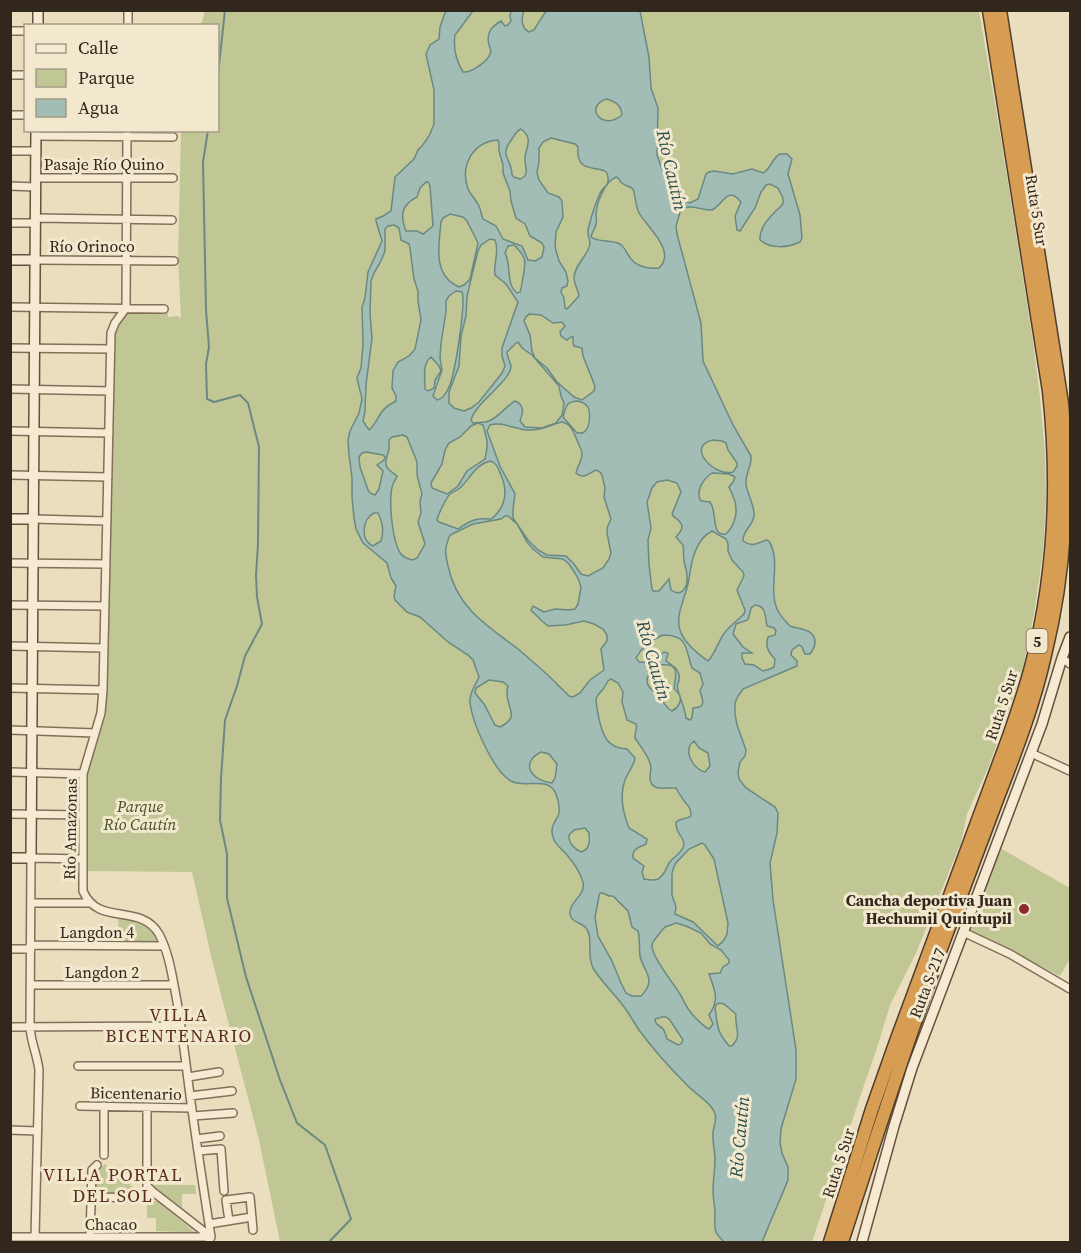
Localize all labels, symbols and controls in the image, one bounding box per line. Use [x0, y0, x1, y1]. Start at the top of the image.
legend [24, 24, 219, 132]
text: Calle [78, 35, 118, 60]
text: Parque [78, 65, 135, 90]
text: Agua [78, 95, 120, 120]
water label: Río Cautín [650, 126, 693, 213]
street label: Pasaje Río Quino [44, 153, 164, 175]
street label: Ruta 5 Sur [1020, 172, 1054, 248]
street label: Río Orinoco [49, 235, 135, 257]
water label: Río Cautín [630, 616, 677, 703]
road number: 5 [1026, 629, 1048, 653]
street label: Ruta 5 Sur [979, 667, 1023, 743]
street label: Río Amazonas [58, 778, 82, 880]
park label: Parque Río Cautín [103, 795, 176, 835]
place label: Cancha deportiva Juan Hechumil Quintupil [846, 889, 1012, 929]
marker: Cancha deportiva Juan Hechumil Quintupil [1017, 902, 1031, 916]
street label: Langdon 4 [60, 921, 134, 943]
street label: Ruta S-217 [904, 945, 950, 1021]
street label: Langdon 2 [65, 961, 139, 983]
district label: VILLA BICENTENARIO [105, 1002, 253, 1048]
street label: Bicentenario [90, 1081, 182, 1105]
water label: Río Cautín [723, 1095, 755, 1180]
street label: Ruta 5 Sur [816, 1125, 860, 1201]
district label: VILLA PORTAL DEL SOL [43, 1162, 183, 1208]
street label: Chacao [85, 1213, 138, 1235]

